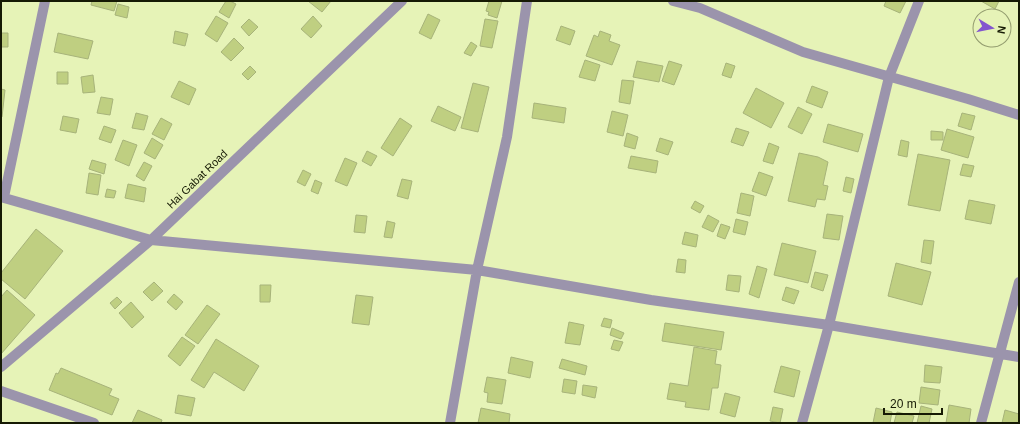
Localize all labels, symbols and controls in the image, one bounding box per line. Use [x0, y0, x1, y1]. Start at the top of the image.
north arrow [972, 8, 1012, 48]
text: N [995, 25, 1008, 35]
street label: Hai Gabat Road [164, 147, 230, 211]
scale bar [884, 390, 942, 416]
text: 20 m [890, 397, 917, 411]

